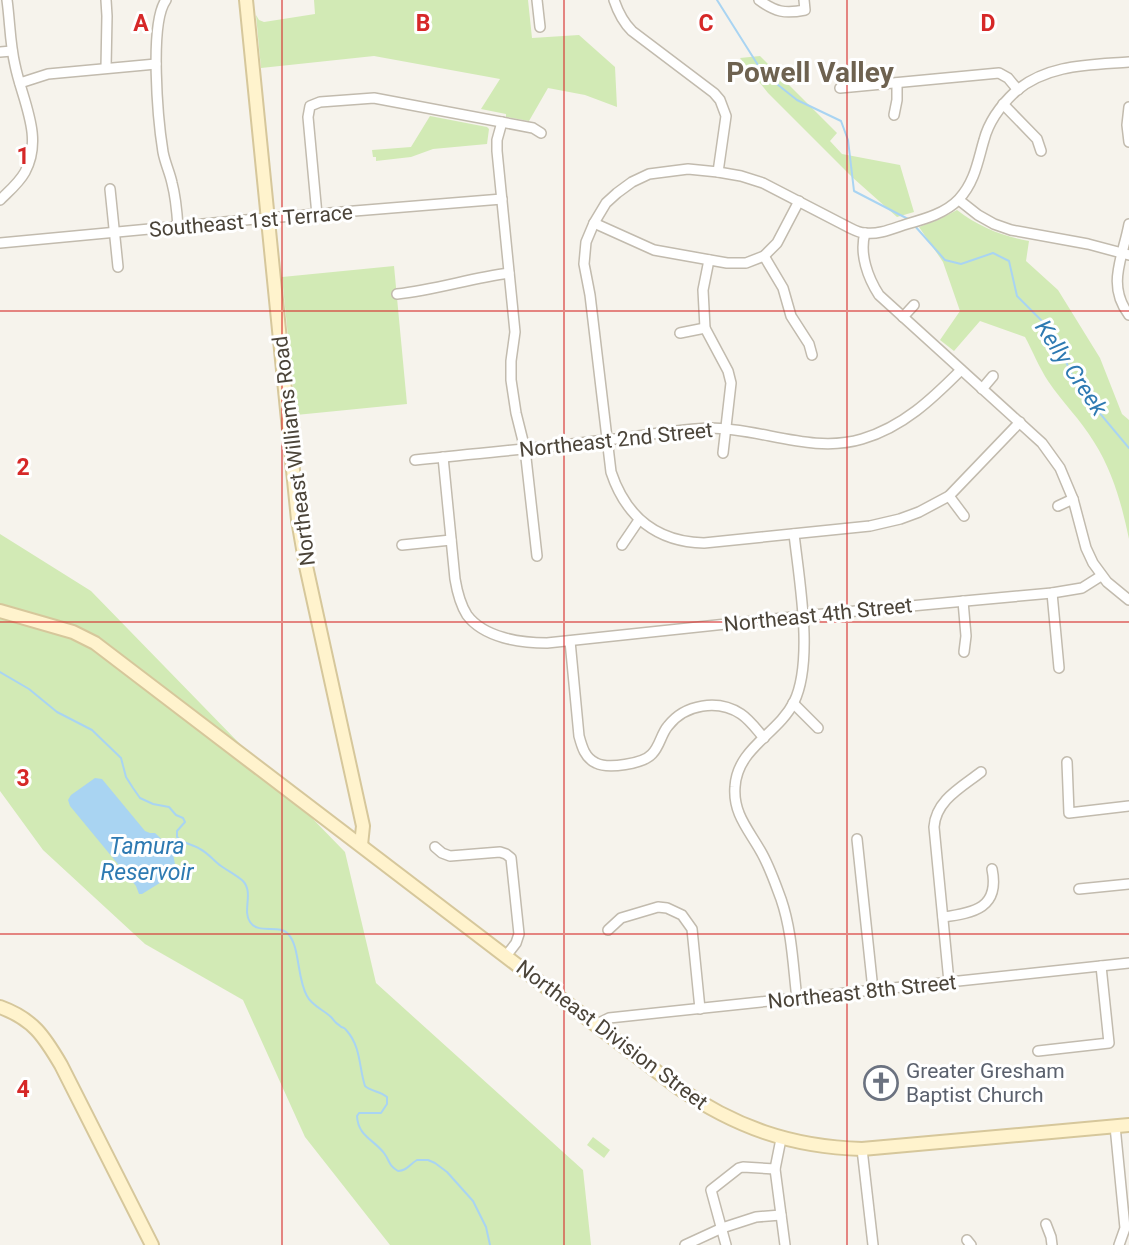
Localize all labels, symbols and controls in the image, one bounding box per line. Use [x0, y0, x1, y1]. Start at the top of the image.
text: A [133, 10, 149, 37]
text: B [416, 10, 430, 37]
text: C [698, 10, 714, 37]
text: D [981, 10, 995, 37]
district label: Powell Valley [726, 56, 895, 89]
text: 1 [16, 143, 30, 170]
street label: Southeast 1st Terrace [148, 200, 354, 242]
water label: Kelly Creek [1029, 315, 1113, 421]
street label: Northeast Williams Road [268, 335, 320, 567]
street label: Northeast 2nd Street [518, 418, 714, 462]
text: 2 [16, 454, 30, 481]
street label: Northeast 4th Street [723, 593, 914, 637]
text: 3 [16, 765, 30, 792]
water label: Tamura Reservoir [100, 833, 195, 886]
street label: Northeast Division Street [512, 955, 712, 1115]
street label: Northeast 8th Street [767, 970, 958, 1014]
place label: Greater Gresham Baptist Church [906, 1059, 1065, 1107]
church icon: Greater Gresham Baptist Church [862, 1064, 900, 1102]
text: 4 [16, 1076, 30, 1103]

